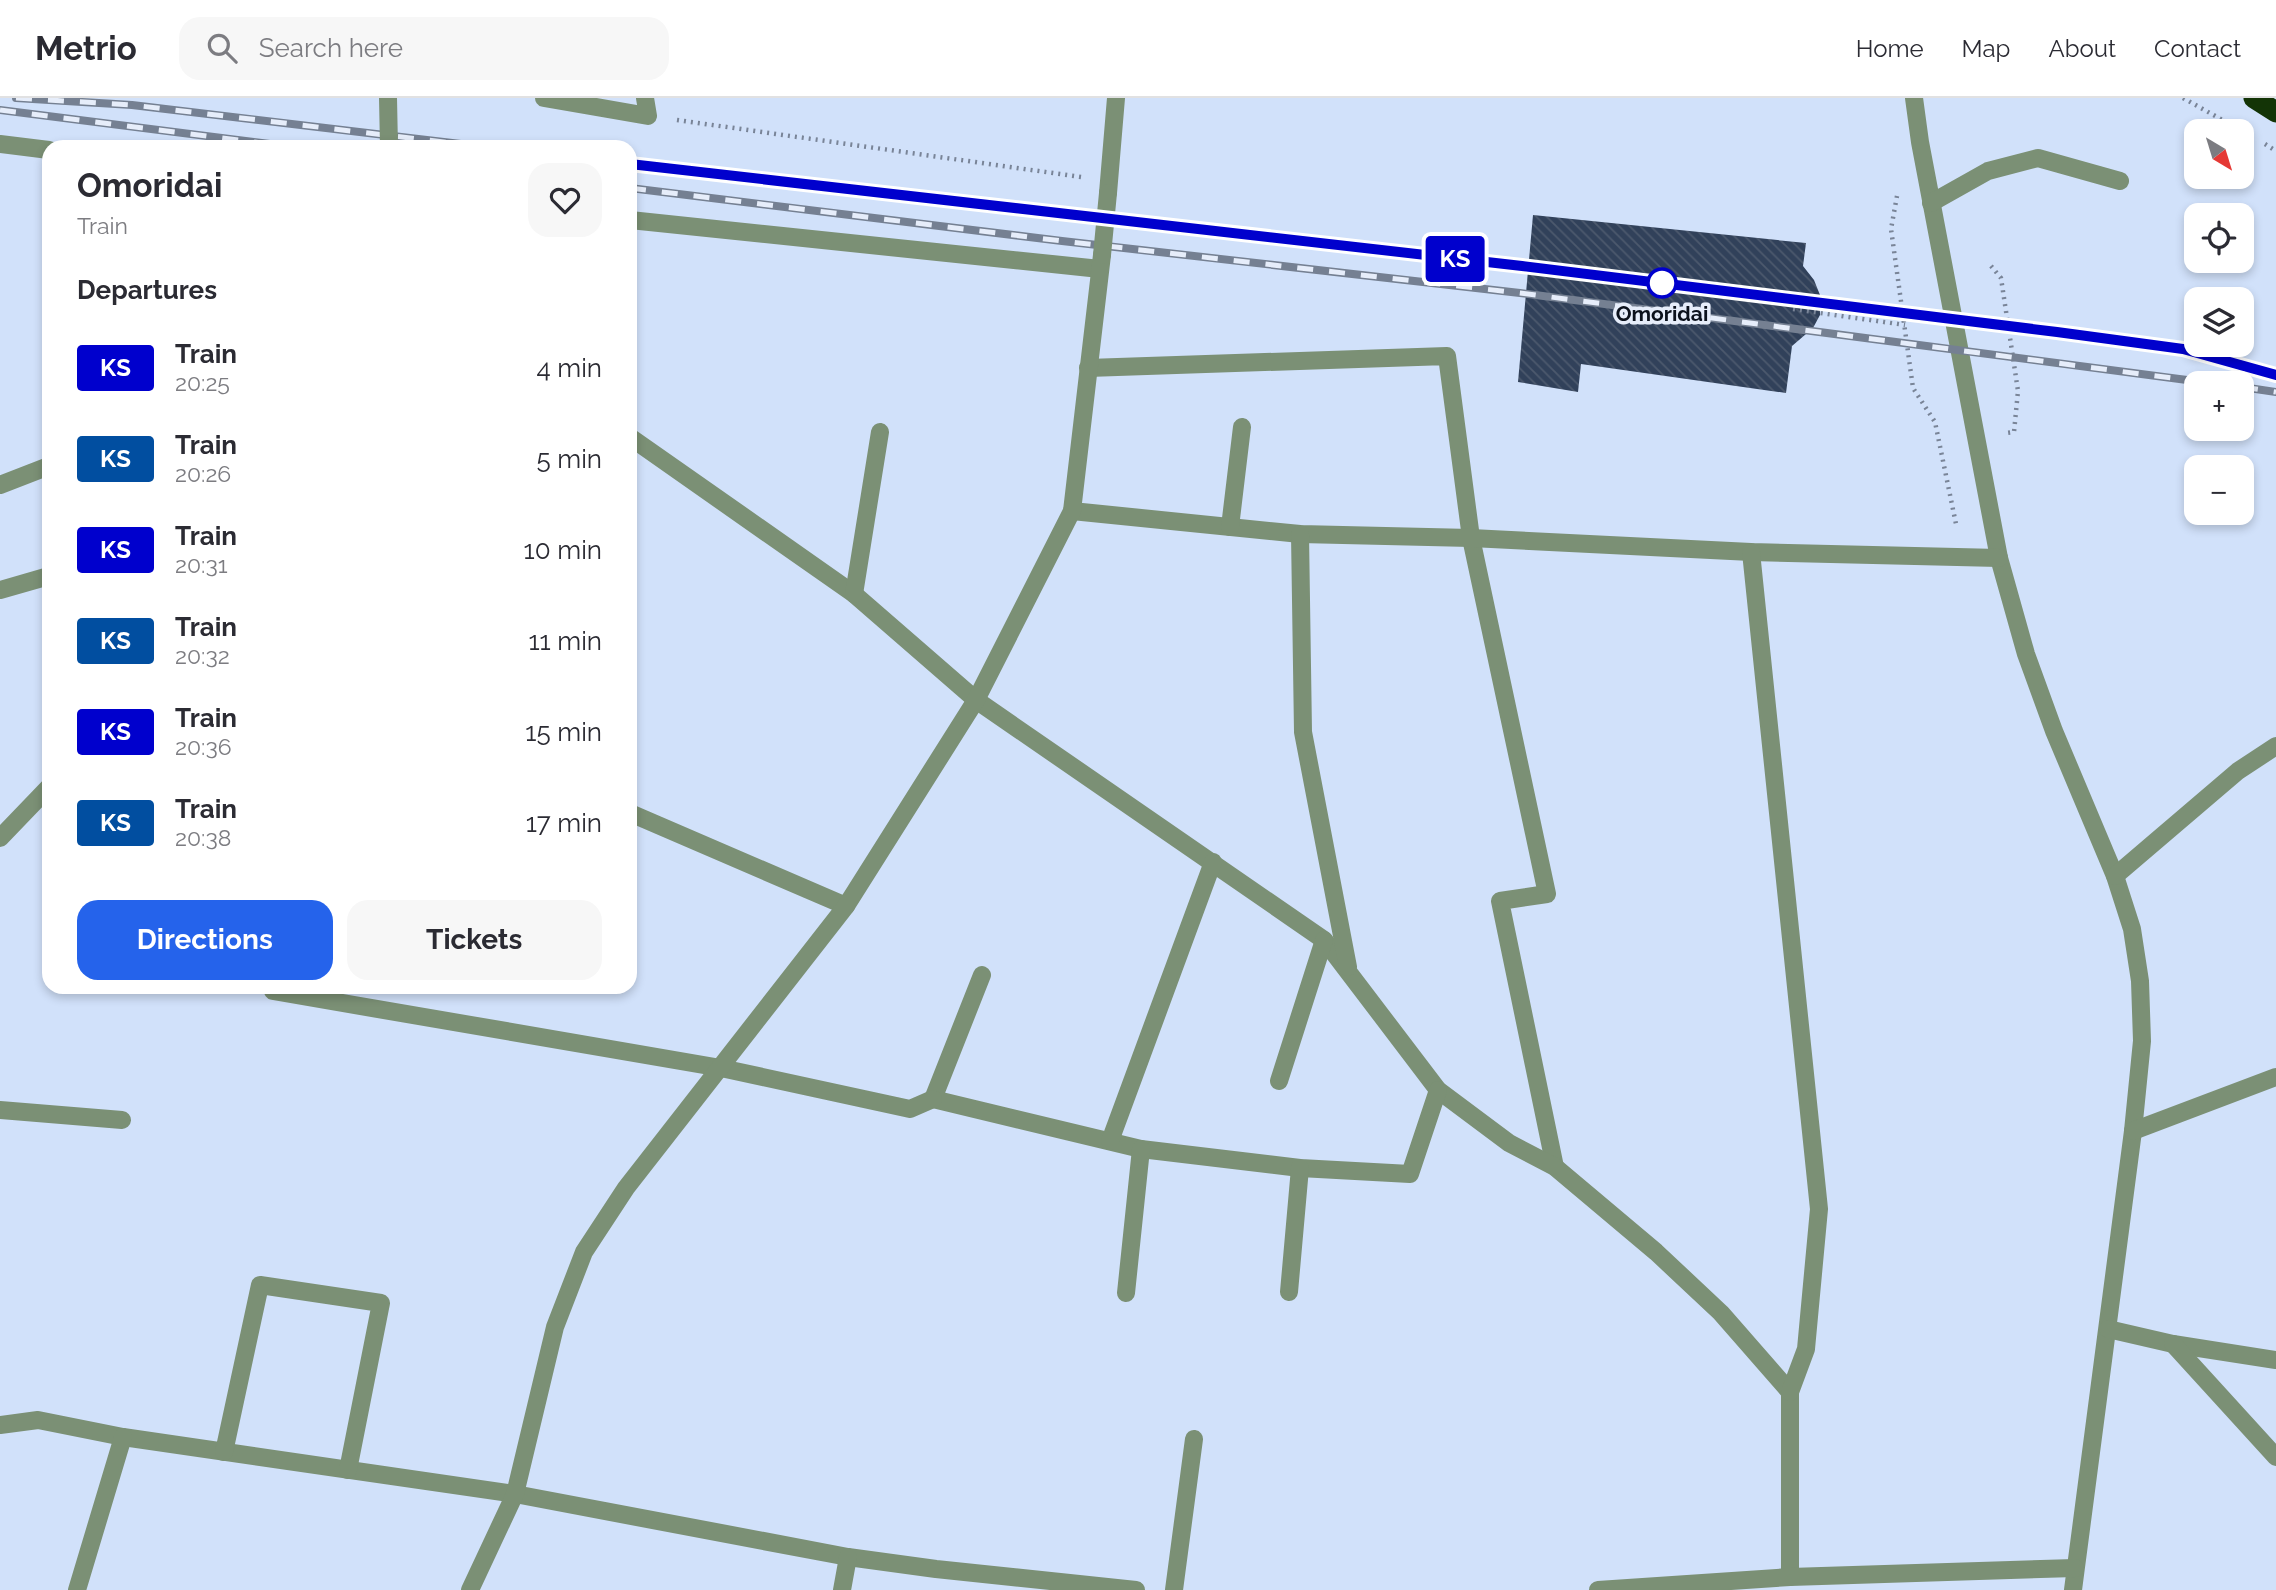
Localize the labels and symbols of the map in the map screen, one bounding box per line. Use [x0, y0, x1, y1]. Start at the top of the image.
north arrow [2184, 119, 2254, 189]
line badge: KS [1424, 236, 1486, 282]
marker: Omoridai [1647, 268, 1677, 298]
place label: Omoridai [1616, 301, 1708, 326]

